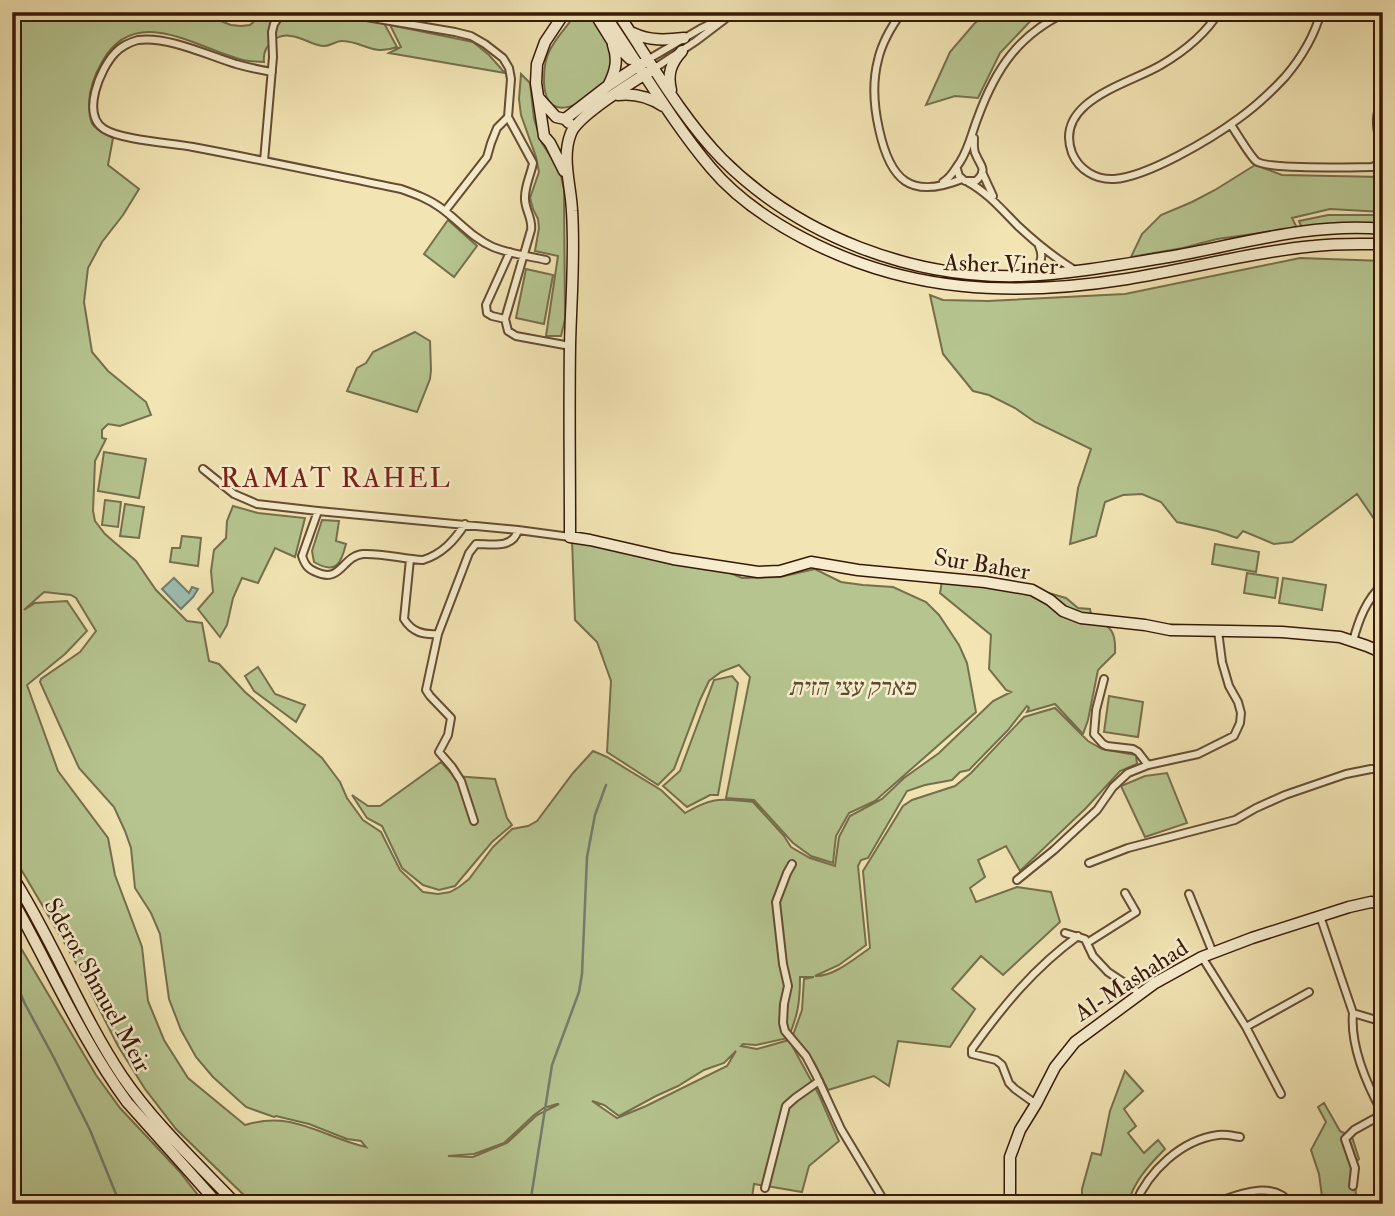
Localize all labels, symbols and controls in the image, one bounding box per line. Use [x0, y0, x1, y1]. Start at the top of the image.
street label: Asher Viner [942, 247, 1059, 282]
district label: RAMAT RAHEL [220, 461, 452, 496]
street label: Sur Baher [932, 542, 1032, 587]
park label: פארק עצי הזית [789, 672, 917, 703]
street label: Sderot Shmuel Meir [37, 893, 158, 1078]
street label: Al-Mashahad [1068, 932, 1194, 1029]

